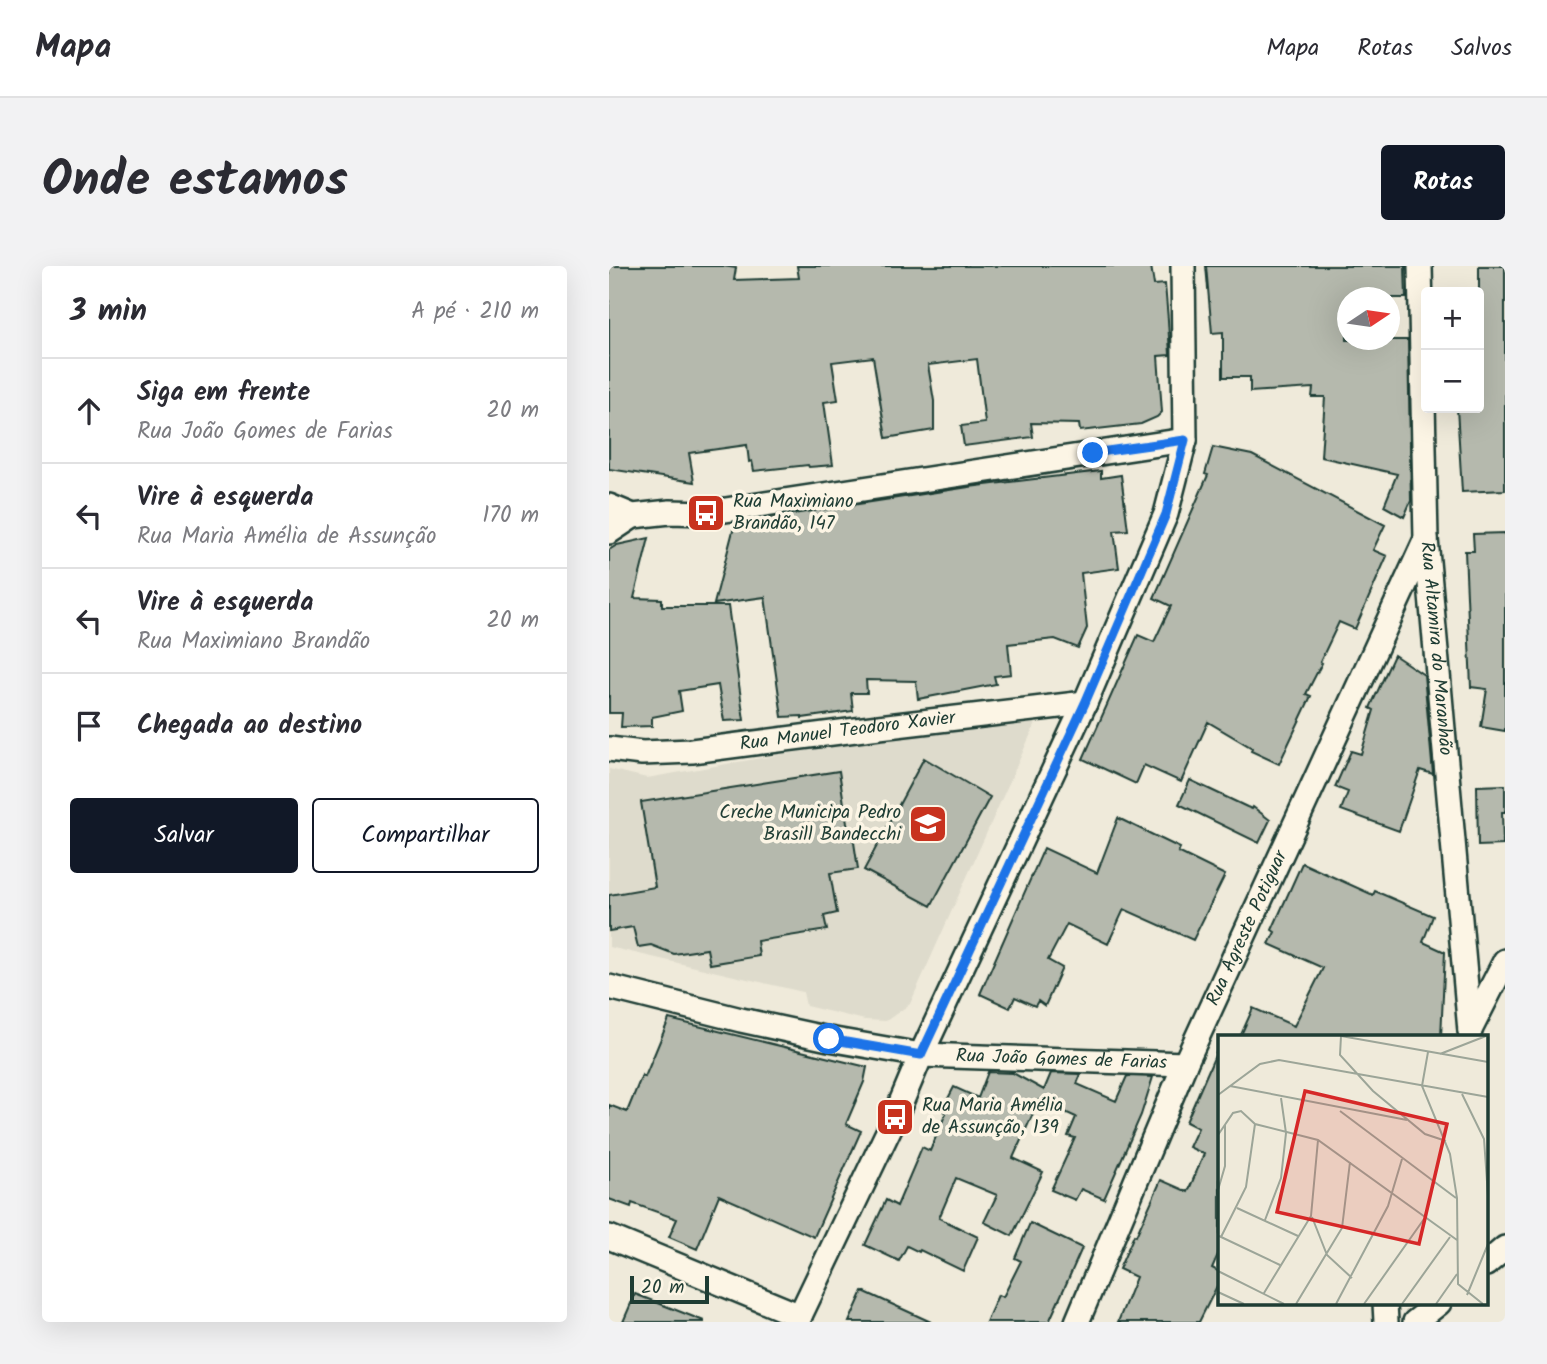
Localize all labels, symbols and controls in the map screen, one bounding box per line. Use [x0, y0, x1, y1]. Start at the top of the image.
text: Mapa [35, 22, 111, 75]
text: Mapa [1266, 29, 1319, 68]
text: Rotas [1357, 29, 1413, 68]
text: Salvos [1451, 29, 1512, 68]
text: Onde estamos [42, 143, 348, 221]
button: Rotas [1381, 145, 1505, 220]
north arrow [1337, 287, 1400, 350]
map controls [1421, 287, 1484, 413]
button: + [1421, 287, 1484, 350]
text: 3 min [70, 288, 147, 336]
text: A pé · 210 m [411, 294, 539, 330]
button: − [1421, 350, 1484, 413]
text: Siga em frente [137, 372, 310, 414]
icon: ahead [70, 392, 108, 430]
text: 20 m [487, 393, 539, 429]
text: Rua João Gomes de Farias [137, 414, 393, 450]
route end [1077, 437, 1108, 468]
text: Vire à esquerda [137, 477, 314, 519]
place label: Rua Maximiano Brandão, 147 [733, 487, 854, 539]
bus stop icon: Rua Maximiano Brandão, 147 [685, 492, 727, 534]
icon: left [70, 497, 108, 535]
text: 170 m [482, 498, 539, 534]
text: Rua Maria Amélia de Assunção [137, 519, 437, 555]
street label: Rua Altamira do Maranhão [1411, 540, 1460, 757]
text: Vire à esquerda [137, 582, 314, 624]
icon: left [70, 602, 108, 640]
text: 20 m [487, 603, 539, 639]
text: Rua Maximiano Brandão [137, 624, 370, 660]
street label: Rua Manuel Teodoro Xavier [738, 703, 959, 760]
text: Chegada ao destino [137, 705, 362, 747]
icon: arrive [70, 707, 108, 745]
button: Salvar [70, 798, 298, 873]
button: Compartilhar [312, 798, 539, 873]
place label: Creche Municipa Pedro Brasill Bandecchi [719, 798, 902, 850]
school or university icon: Creche Municipa Pedro Brasill Bandecchi [907, 803, 949, 845]
street label: Rua Agreste Potiguar [1199, 844, 1297, 1011]
route start [813, 1023, 844, 1054]
inset map [1218, 1035, 1487, 1304]
street label: Rua João Gomes de Farias [955, 1041, 1168, 1078]
place label: Rua Maria Amélia de Assunção, 139 [922, 1091, 1063, 1143]
bus stop icon: Rua Maria Amélia de Assunção, 139 [874, 1096, 916, 1138]
scale bar [630, 1273, 709, 1305]
text: 20 m [641, 1273, 684, 1303]

